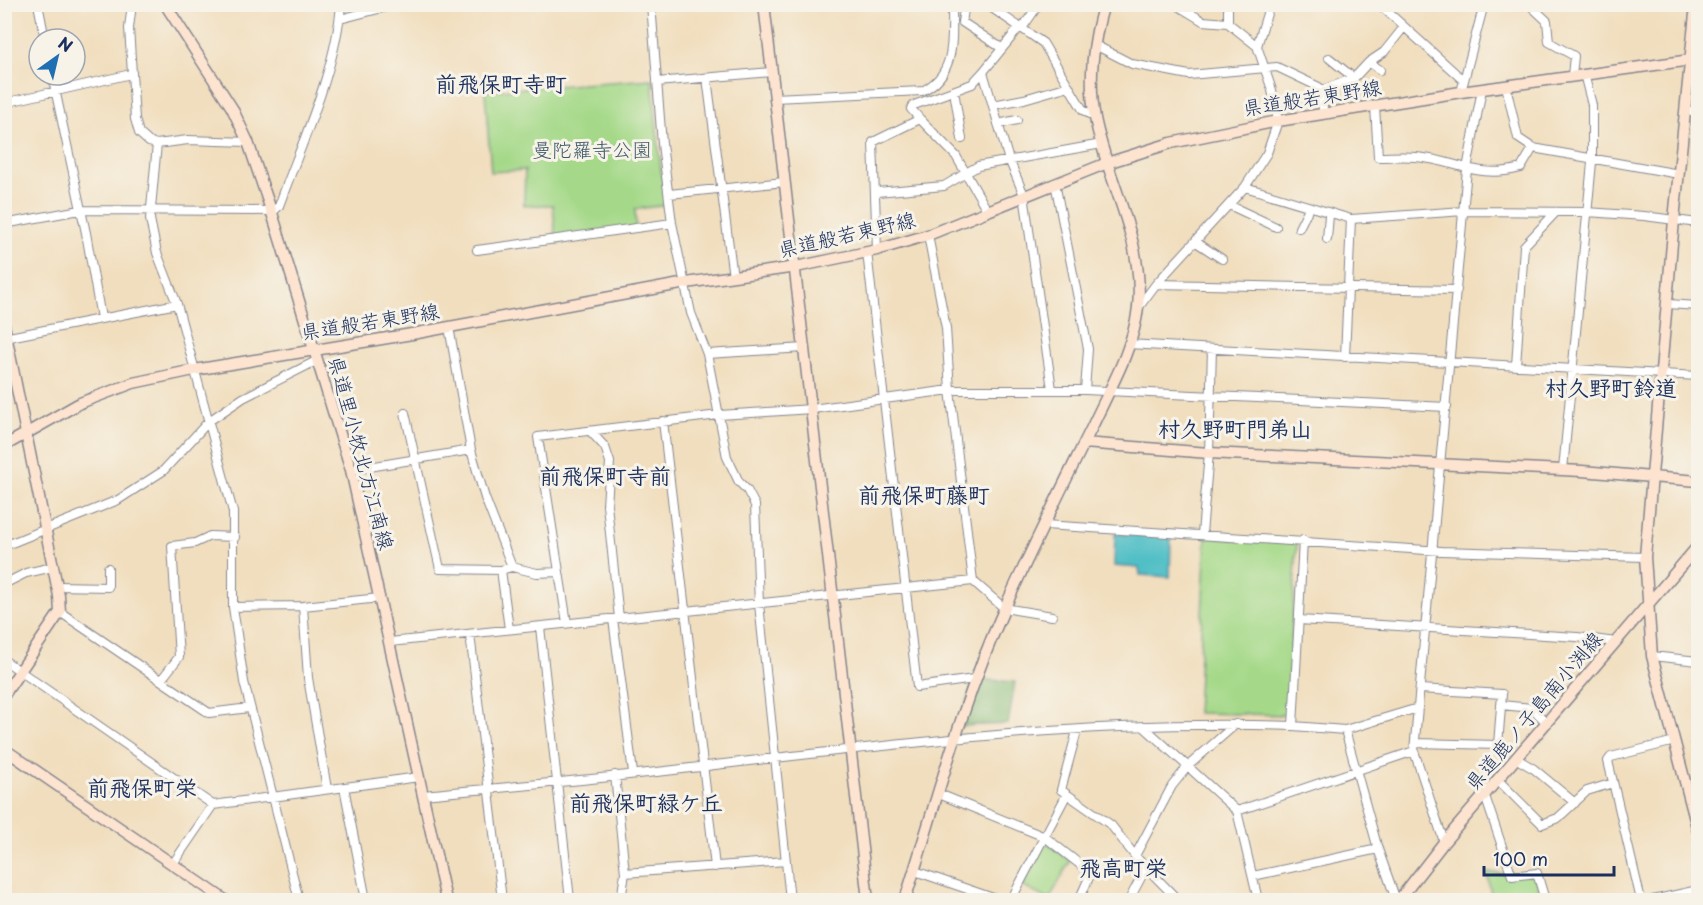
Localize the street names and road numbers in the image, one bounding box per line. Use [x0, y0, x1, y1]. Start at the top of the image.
street label: 県道般若東野線 [1240, 71, 1383, 123]
street label: 県道般若東野線 [775, 204, 918, 264]
street label: 県道般若東野線 [298, 295, 441, 347]
street label: 県道里小牧北方江南線 [322, 352, 402, 553]
street label: 県道鹿ノ子島南小渕線 [1457, 624, 1609, 797]

